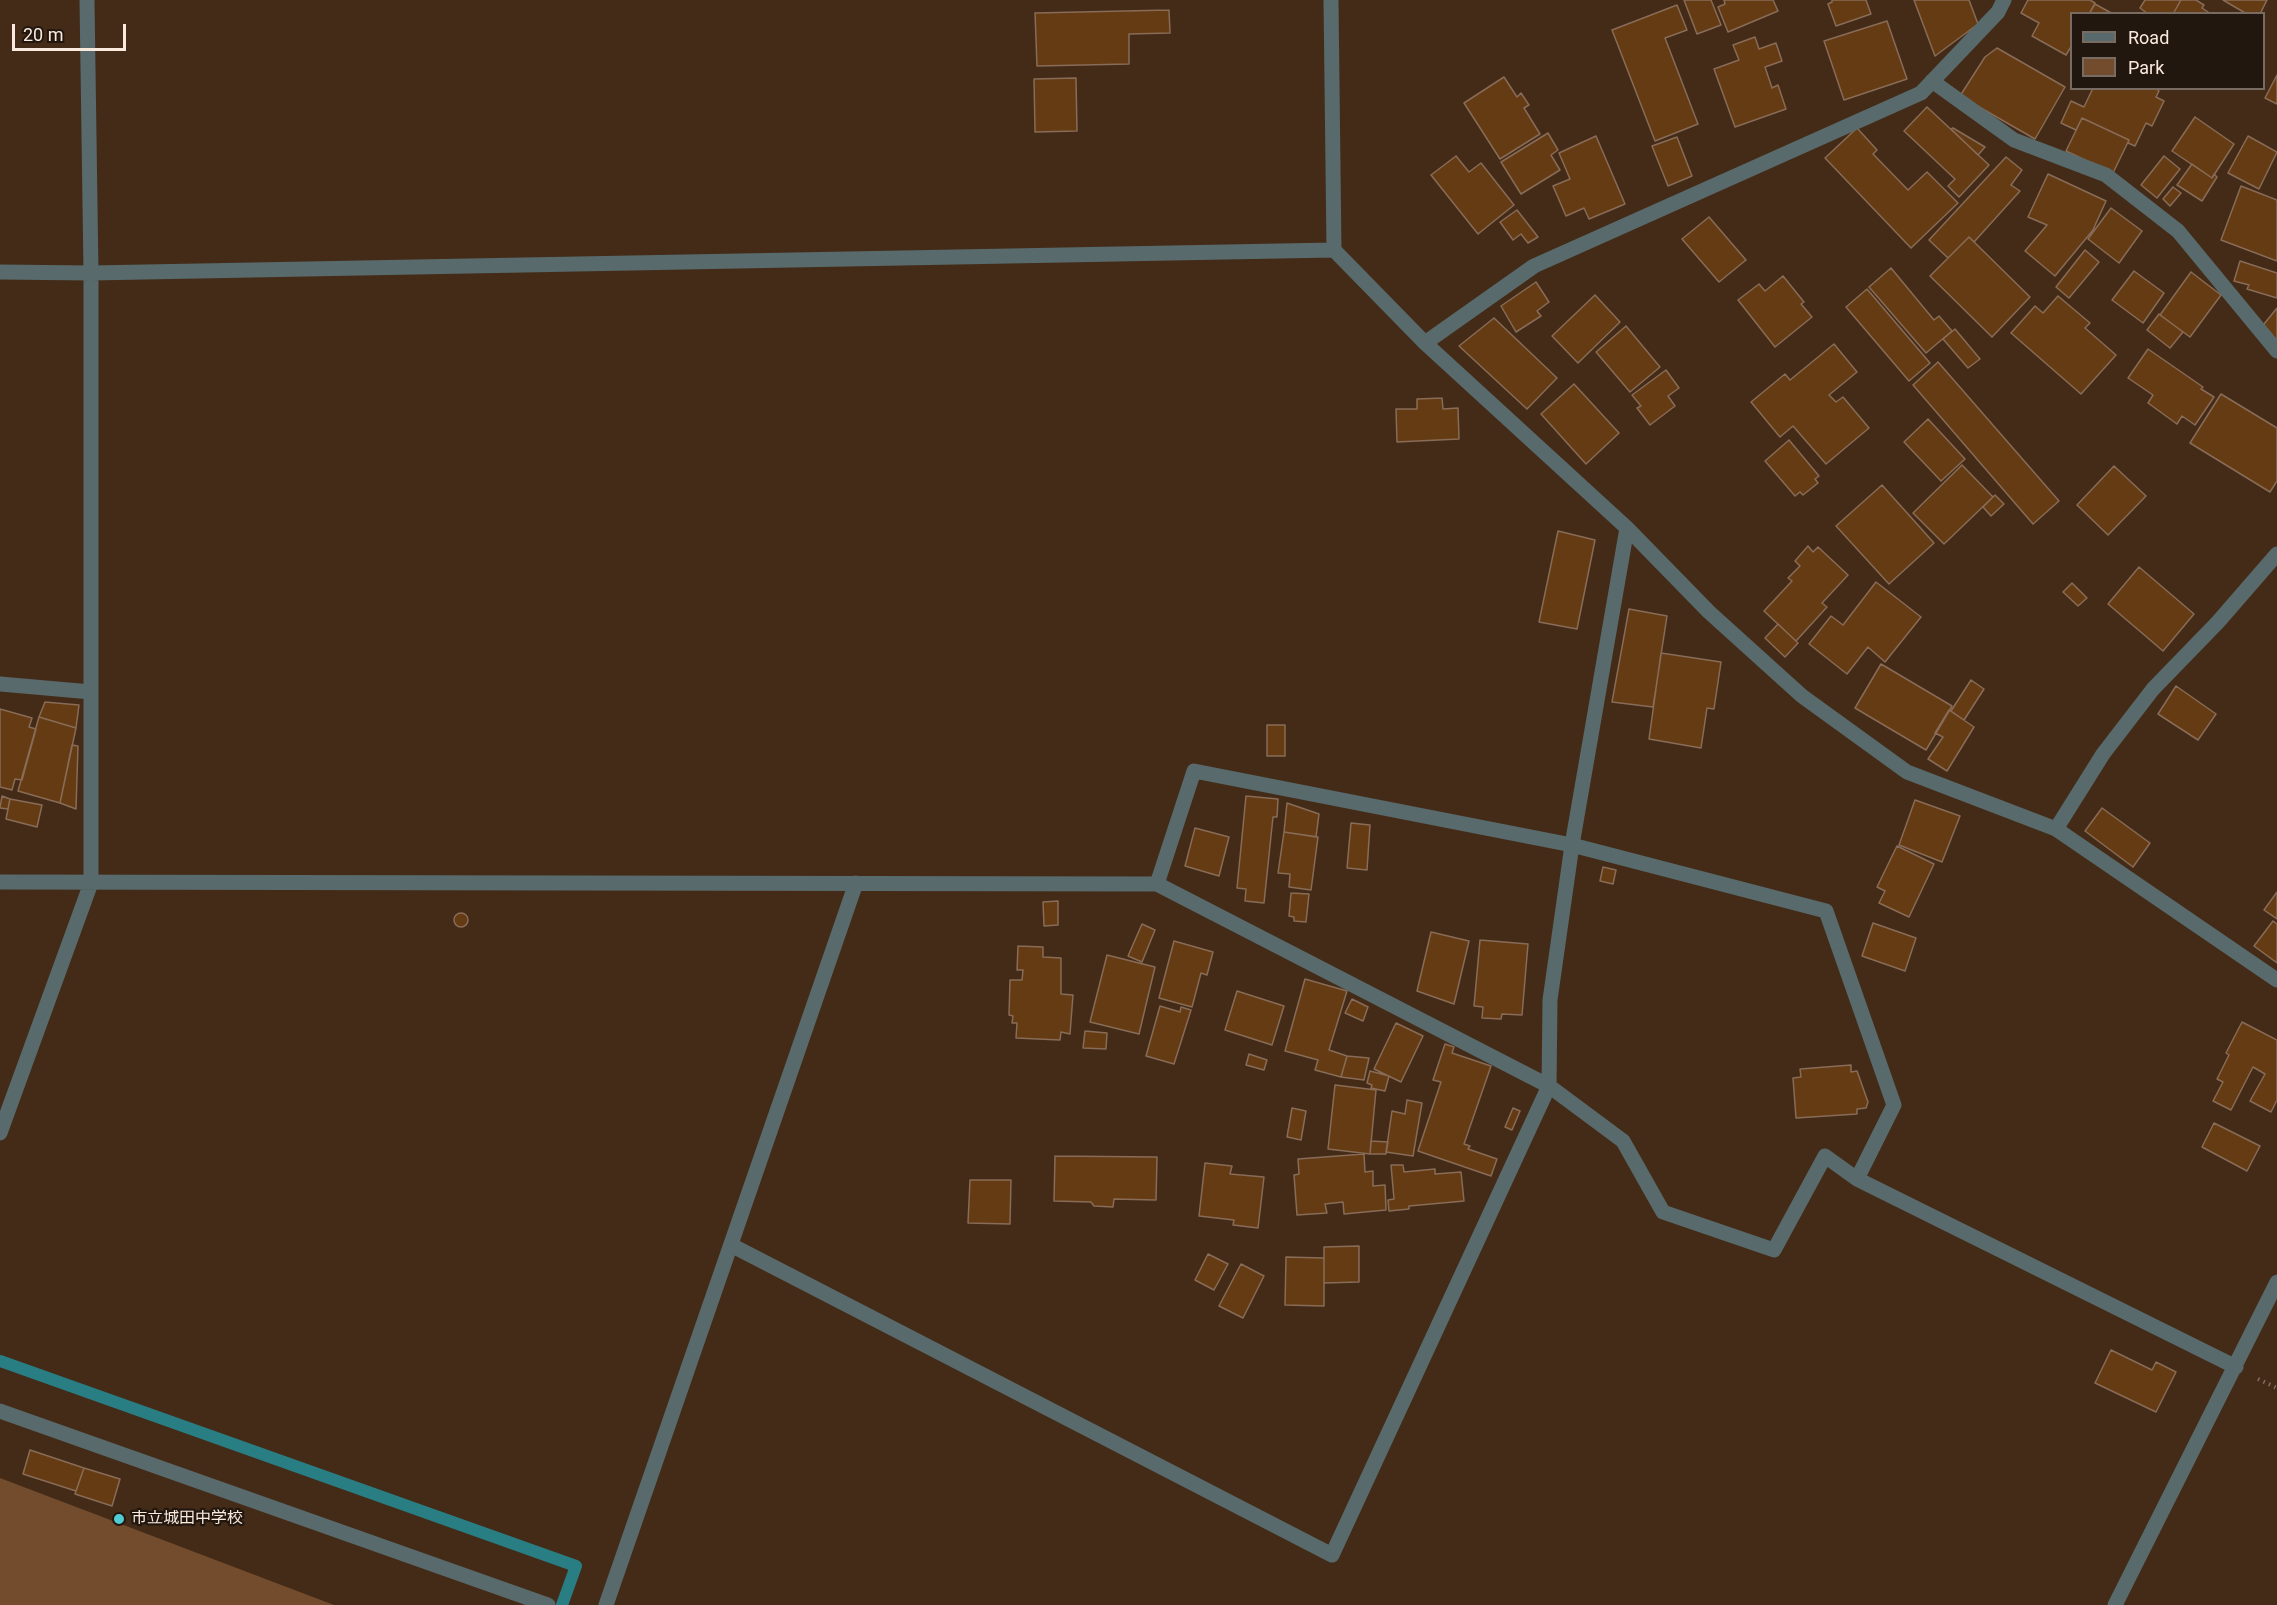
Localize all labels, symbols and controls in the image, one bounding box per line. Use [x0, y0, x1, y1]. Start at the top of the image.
scale bar [15, 12, 129, 50]
legend [2070, 12, 2265, 90]
text: 20 m [23, 24, 63, 45]
text: Road [2128, 27, 2169, 48]
text: Park [2128, 57, 2164, 78]
place label: 市立城田中学校 [131, 1509, 243, 1529]
marker: 市立城田中学校 [112, 1512, 126, 1526]

